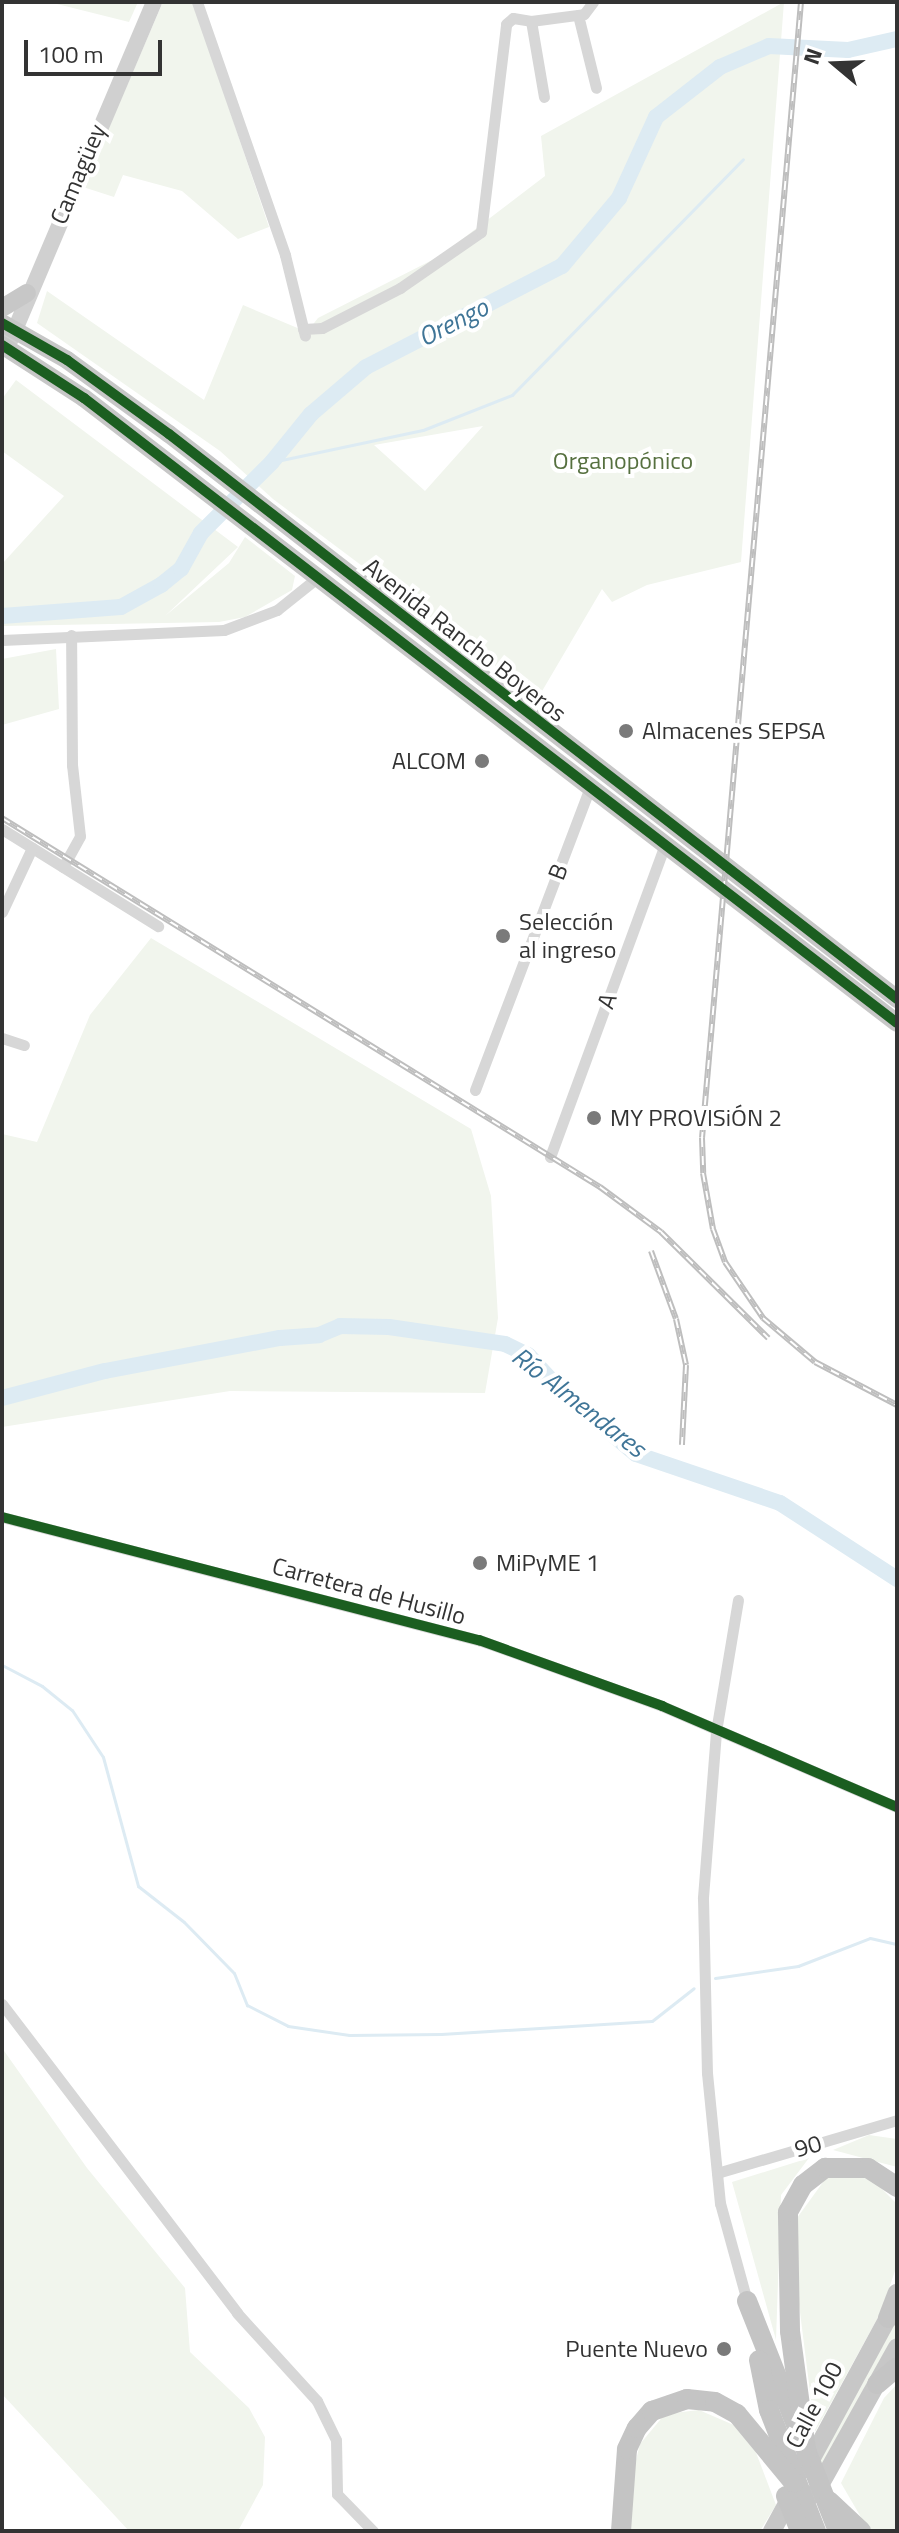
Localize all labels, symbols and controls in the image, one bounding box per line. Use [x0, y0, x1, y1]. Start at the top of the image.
scale bar [28, 24, 166, 74]
north arrow [795, 24, 875, 104]
text: 100 m [38, 36, 104, 72]
text: N [794, 43, 831, 69]
street label: Camagüey [44, 120, 112, 228]
water label: Orengo [413, 291, 493, 353]
park label: Organopónico [553, 447, 693, 475]
street label: Avenida Rancho Boyeros [358, 552, 572, 728]
place label: Almacenes SEPSA [642, 717, 825, 745]
marker: Almacenes SEPSA [617, 722, 635, 740]
place label: ALCOM [392, 747, 466, 775]
marker: ALCOM [473, 752, 491, 770]
street label: B [542, 860, 574, 884]
place label: Selección al ingreso [519, 908, 616, 964]
marker: Selección al ingreso [494, 927, 512, 945]
street label: A [591, 989, 623, 1013]
place label: MY PROVISiÓN 2 [610, 1104, 782, 1132]
marker: MY PROVISiÓN 2 [585, 1109, 603, 1127]
water label: Río Almendares [506, 1340, 652, 1464]
place label: MiPyME 1 [496, 1549, 599, 1577]
street label: Carretera de Husillo [269, 1551, 469, 1631]
marker: MiPyME 1 [471, 1554, 489, 1572]
street label: 90 [791, 2128, 825, 2164]
place label: Puente Nuevo [565, 2335, 708, 2363]
marker: Puente Nuevo [715, 2340, 733, 2358]
street label: Calle 100 [779, 2357, 849, 2453]

